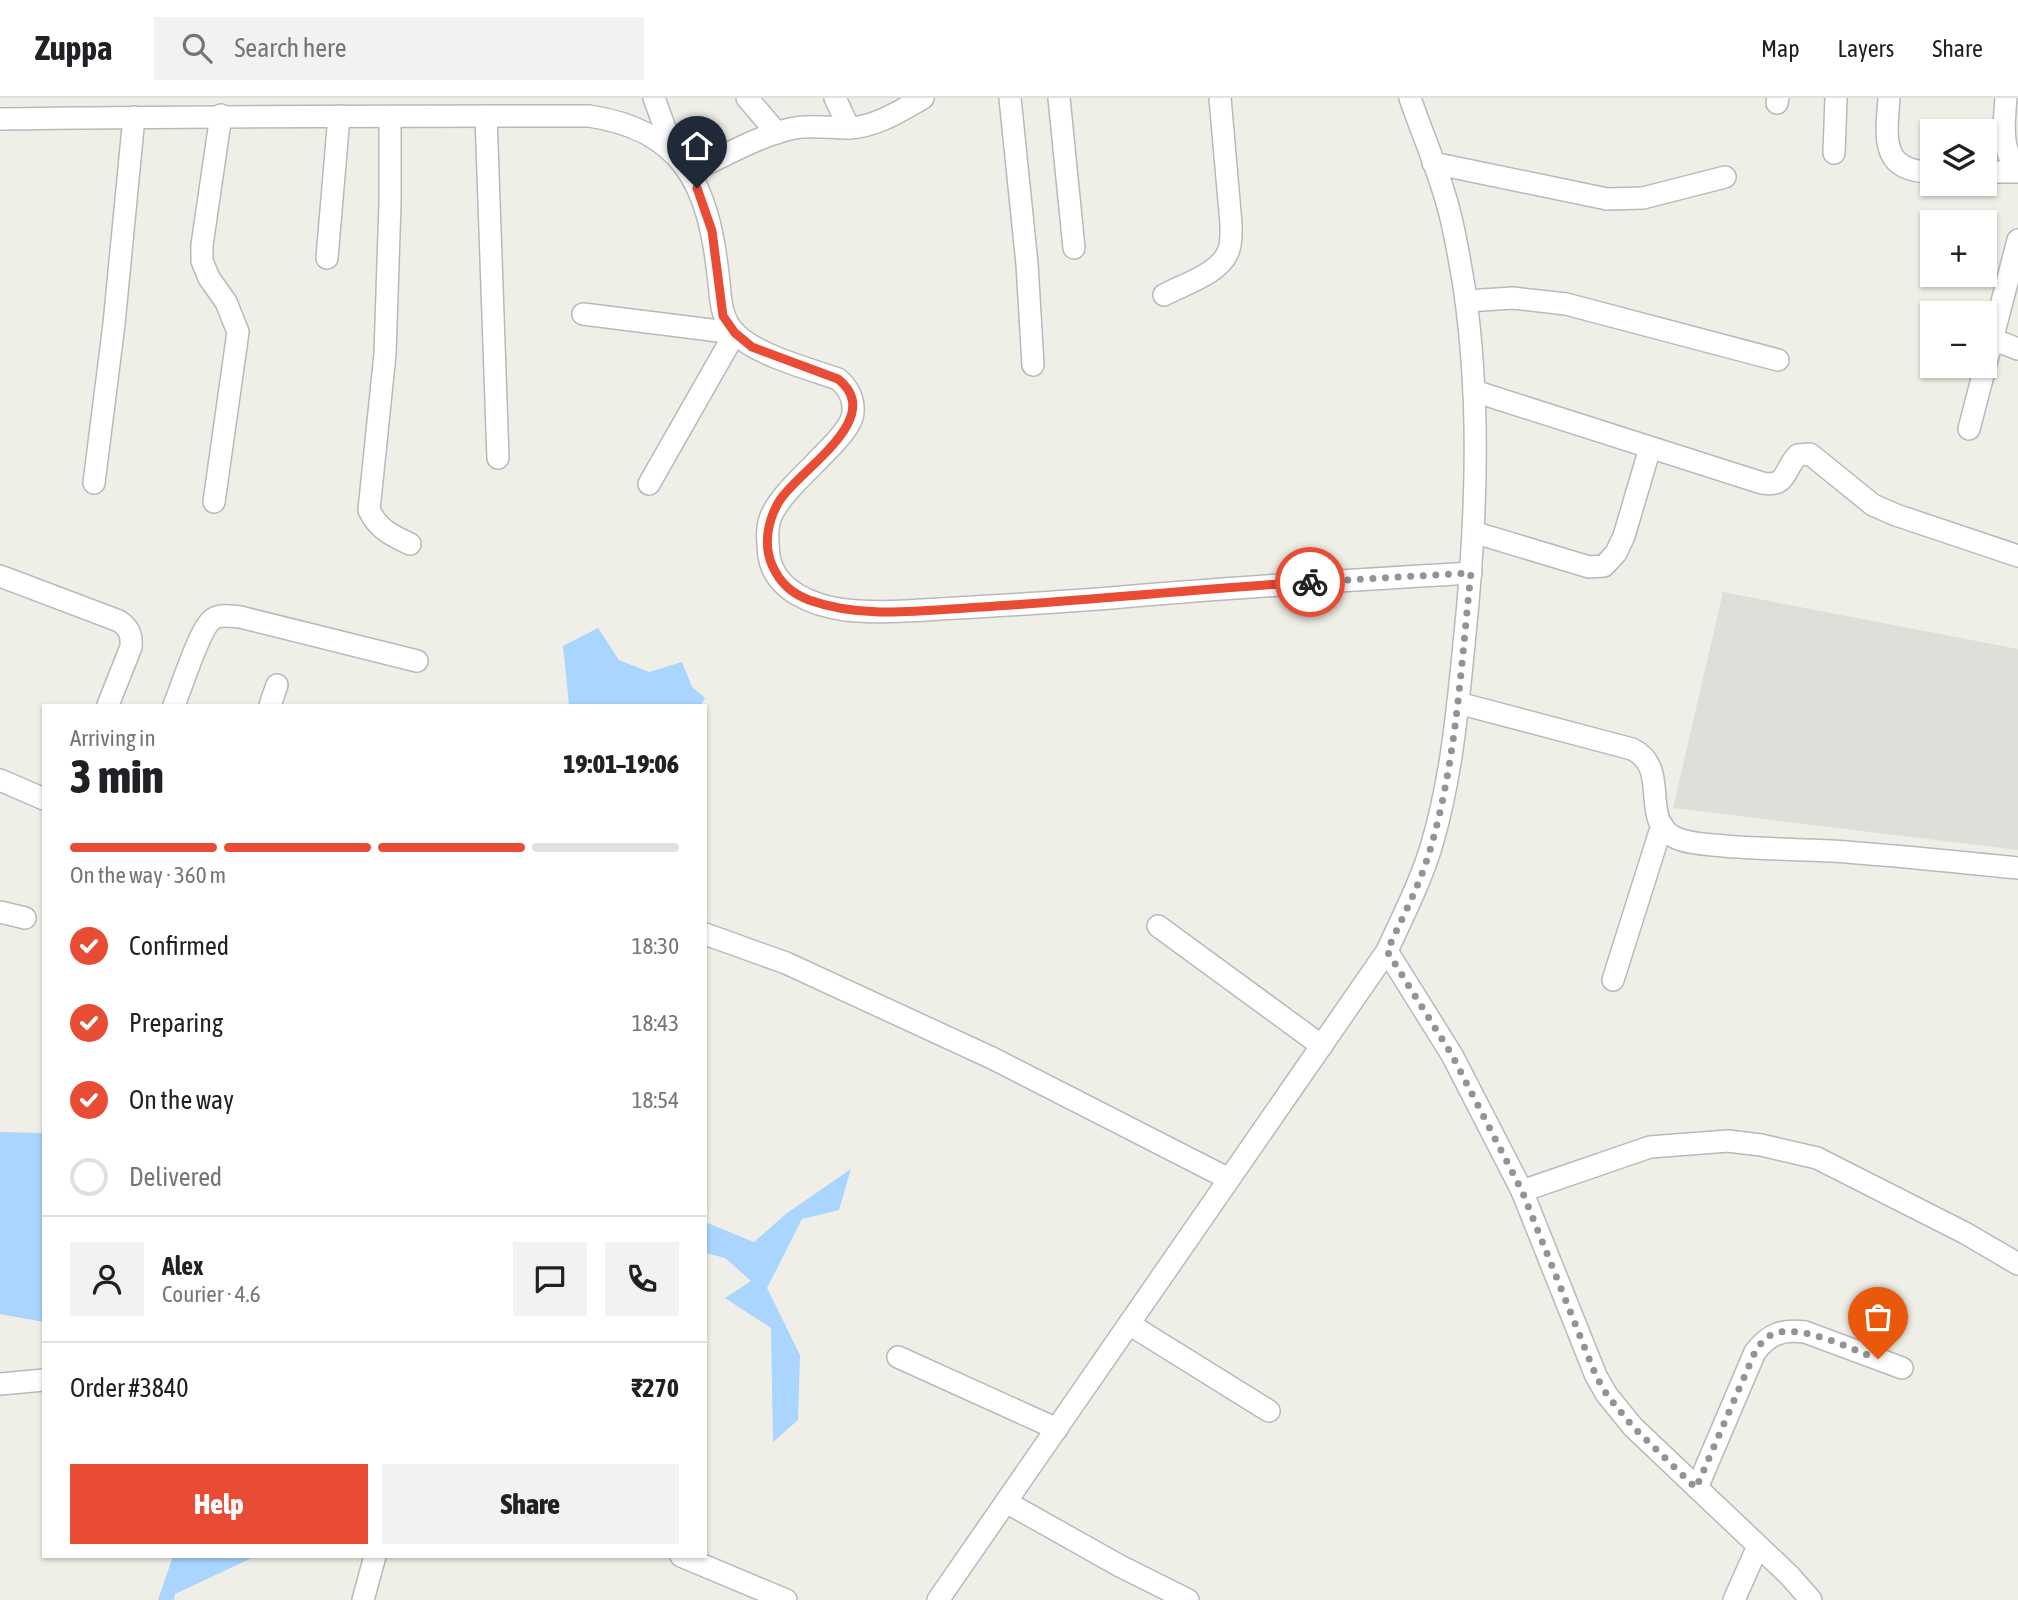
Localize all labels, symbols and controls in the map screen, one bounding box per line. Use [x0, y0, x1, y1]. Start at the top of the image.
search box [154, 17, 644, 80]
text: Zuppa [35, 29, 112, 67]
icon: search [178, 29, 216, 67]
text: Search here [234, 33, 347, 63]
text: Map [1761, 35, 1800, 62]
text: Layers [1838, 35, 1894, 62]
text: Share [1932, 35, 1983, 62]
pin [667, 116, 727, 188]
map controls [1920, 119, 1997, 378]
button: layers [1920, 119, 1997, 196]
icon: home [678, 127, 716, 165]
button: + [1920, 210, 1997, 287]
button: − [1920, 301, 1997, 378]
courier [1275, 547, 1345, 617]
icon: bike [1291, 563, 1329, 601]
text: Arriving in [70, 725, 156, 751]
text: 19:01–19:06 [563, 749, 679, 779]
text: 3 min [70, 750, 164, 803]
text: On the way · 360 m [70, 862, 226, 888]
icon: check [70, 927, 108, 965]
text: Confirmed [129, 931, 229, 961]
text: 18:30 [632, 933, 679, 959]
icon: check [70, 1004, 108, 1042]
text: Preparing [129, 1008, 223, 1038]
text: 18:43 [632, 1010, 679, 1036]
icon: check [70, 1081, 108, 1119]
text: On the way [129, 1085, 234, 1115]
text: 18:54 [632, 1087, 679, 1113]
text: Delivered [129, 1162, 222, 1192]
button: person [70, 1242, 144, 1316]
button: chat [513, 1242, 587, 1316]
button: phone [605, 1242, 679, 1316]
text: Alex [162, 1251, 203, 1281]
text: Courier · 4.6 [162, 1281, 261, 1307]
pin [1848, 1287, 1908, 1359]
icon: bag [1859, 1298, 1897, 1336]
text: Order #3840 [70, 1373, 189, 1403]
text: ₹270 [631, 1373, 679, 1403]
button: Help [70, 1464, 368, 1544]
button: Share [382, 1464, 679, 1544]

